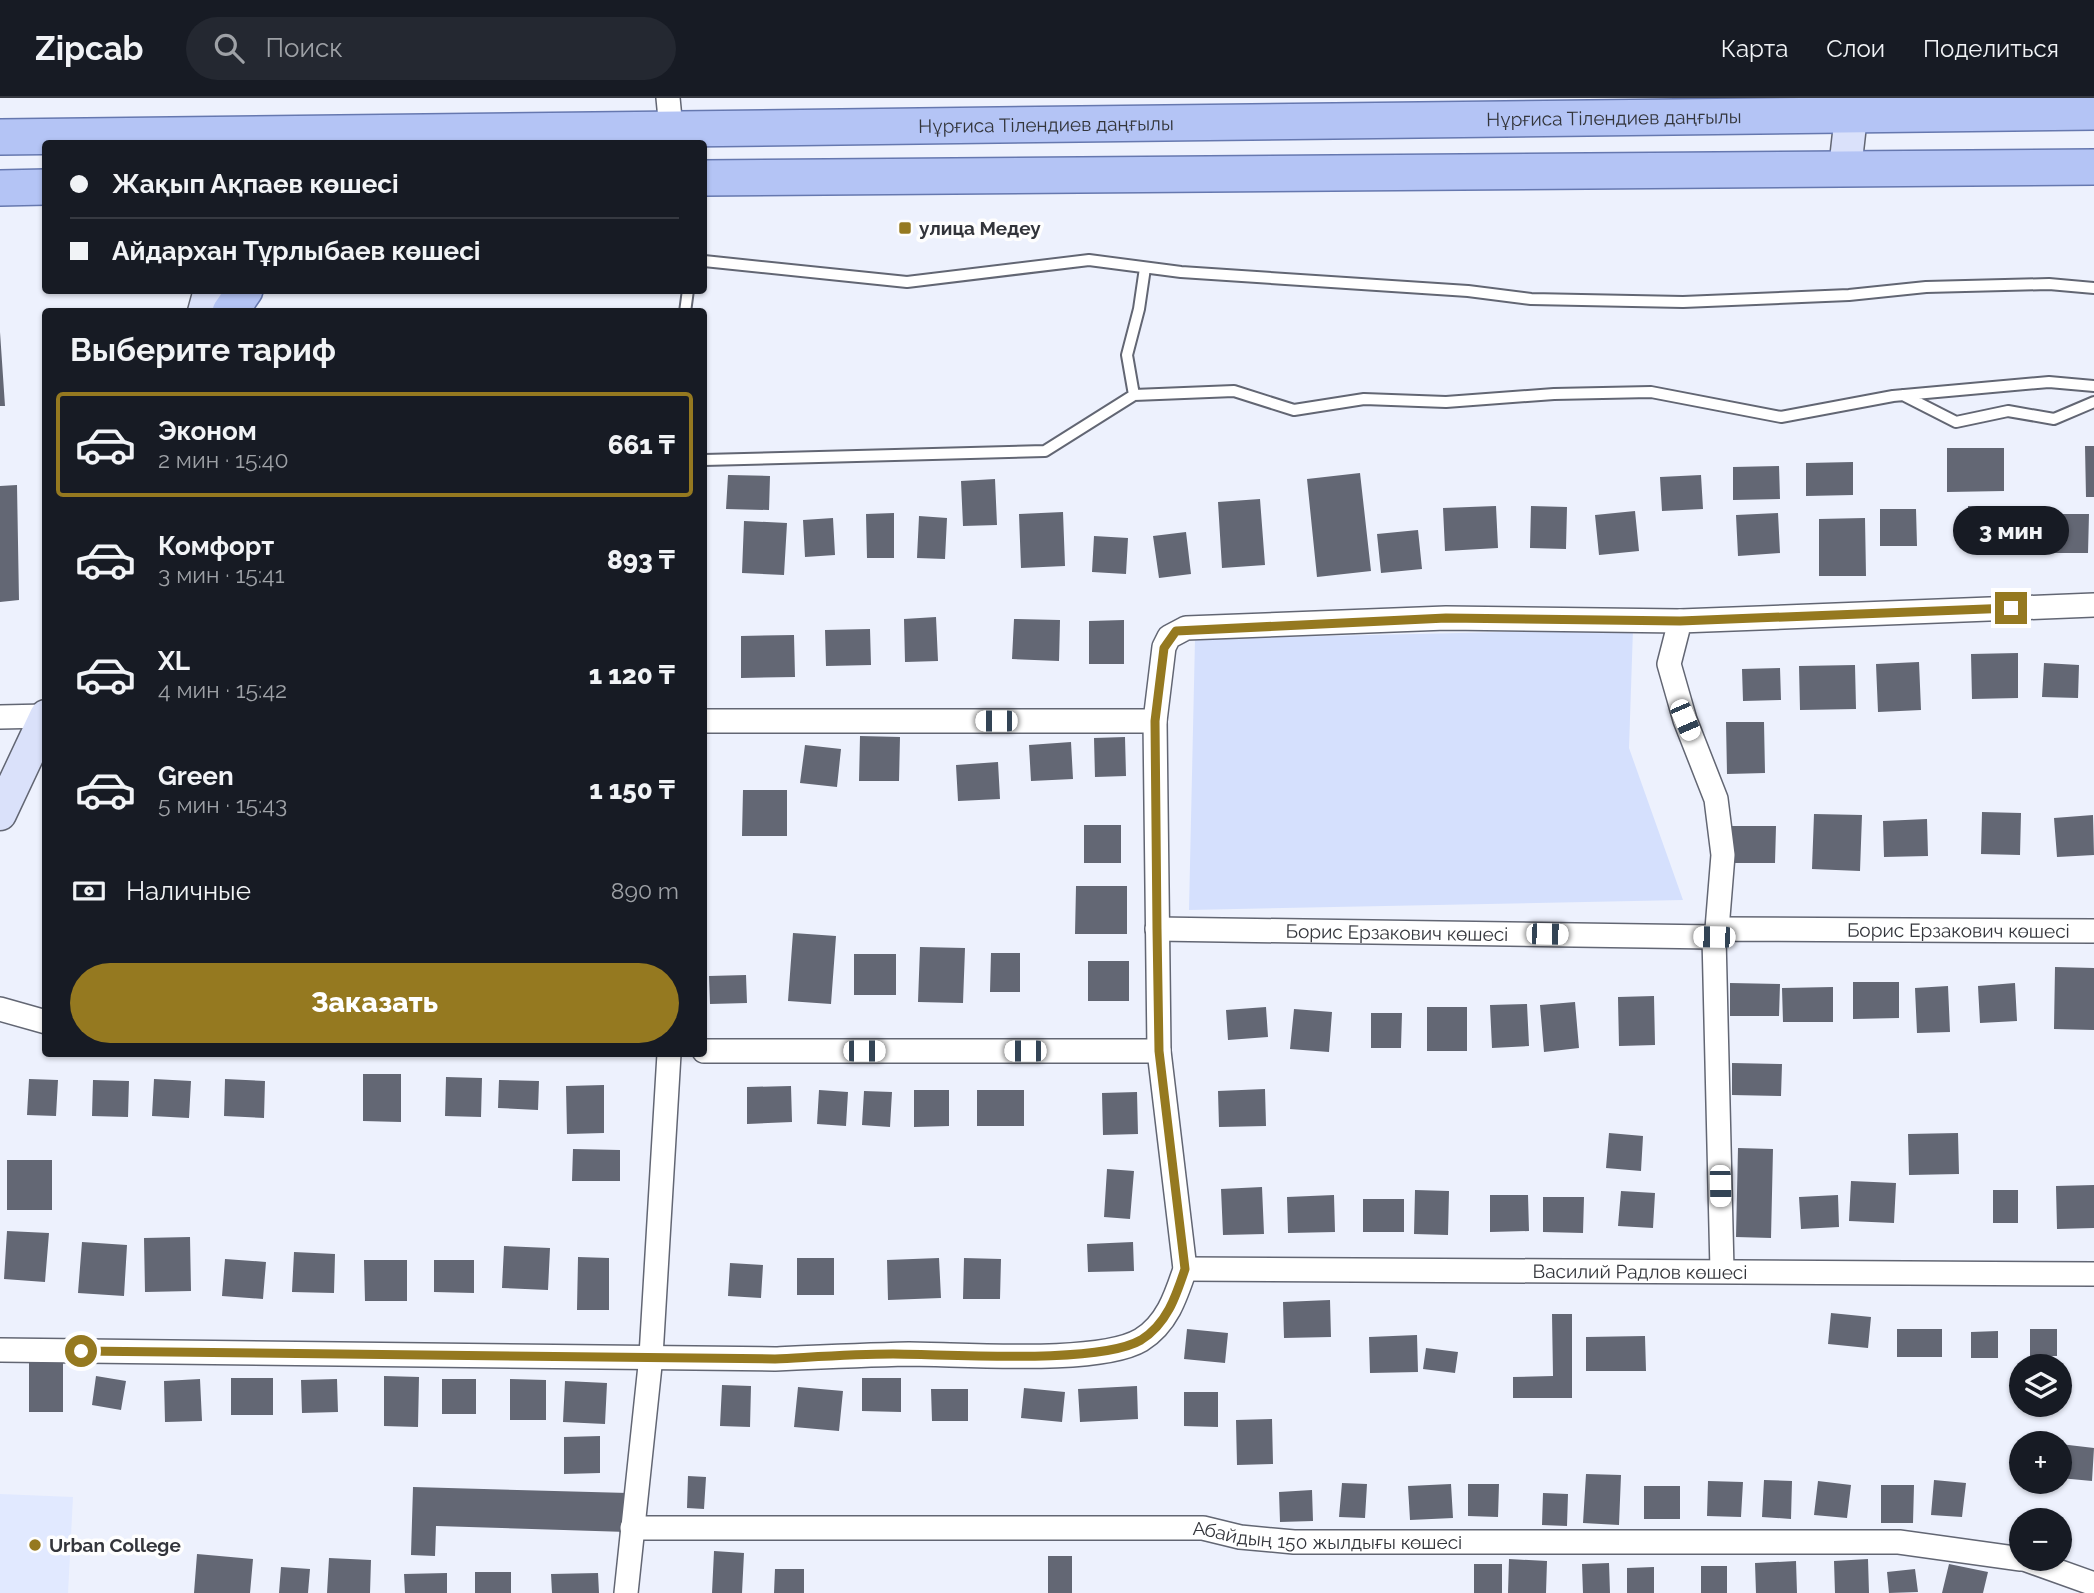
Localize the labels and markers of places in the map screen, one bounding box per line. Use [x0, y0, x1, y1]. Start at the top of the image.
place label: улица Медеу [919, 217, 1041, 239]
marker: улица Медеу [897, 220, 913, 236]
place label: Urban College [49, 1534, 181, 1556]
marker: Urban College [27, 1537, 43, 1553]

